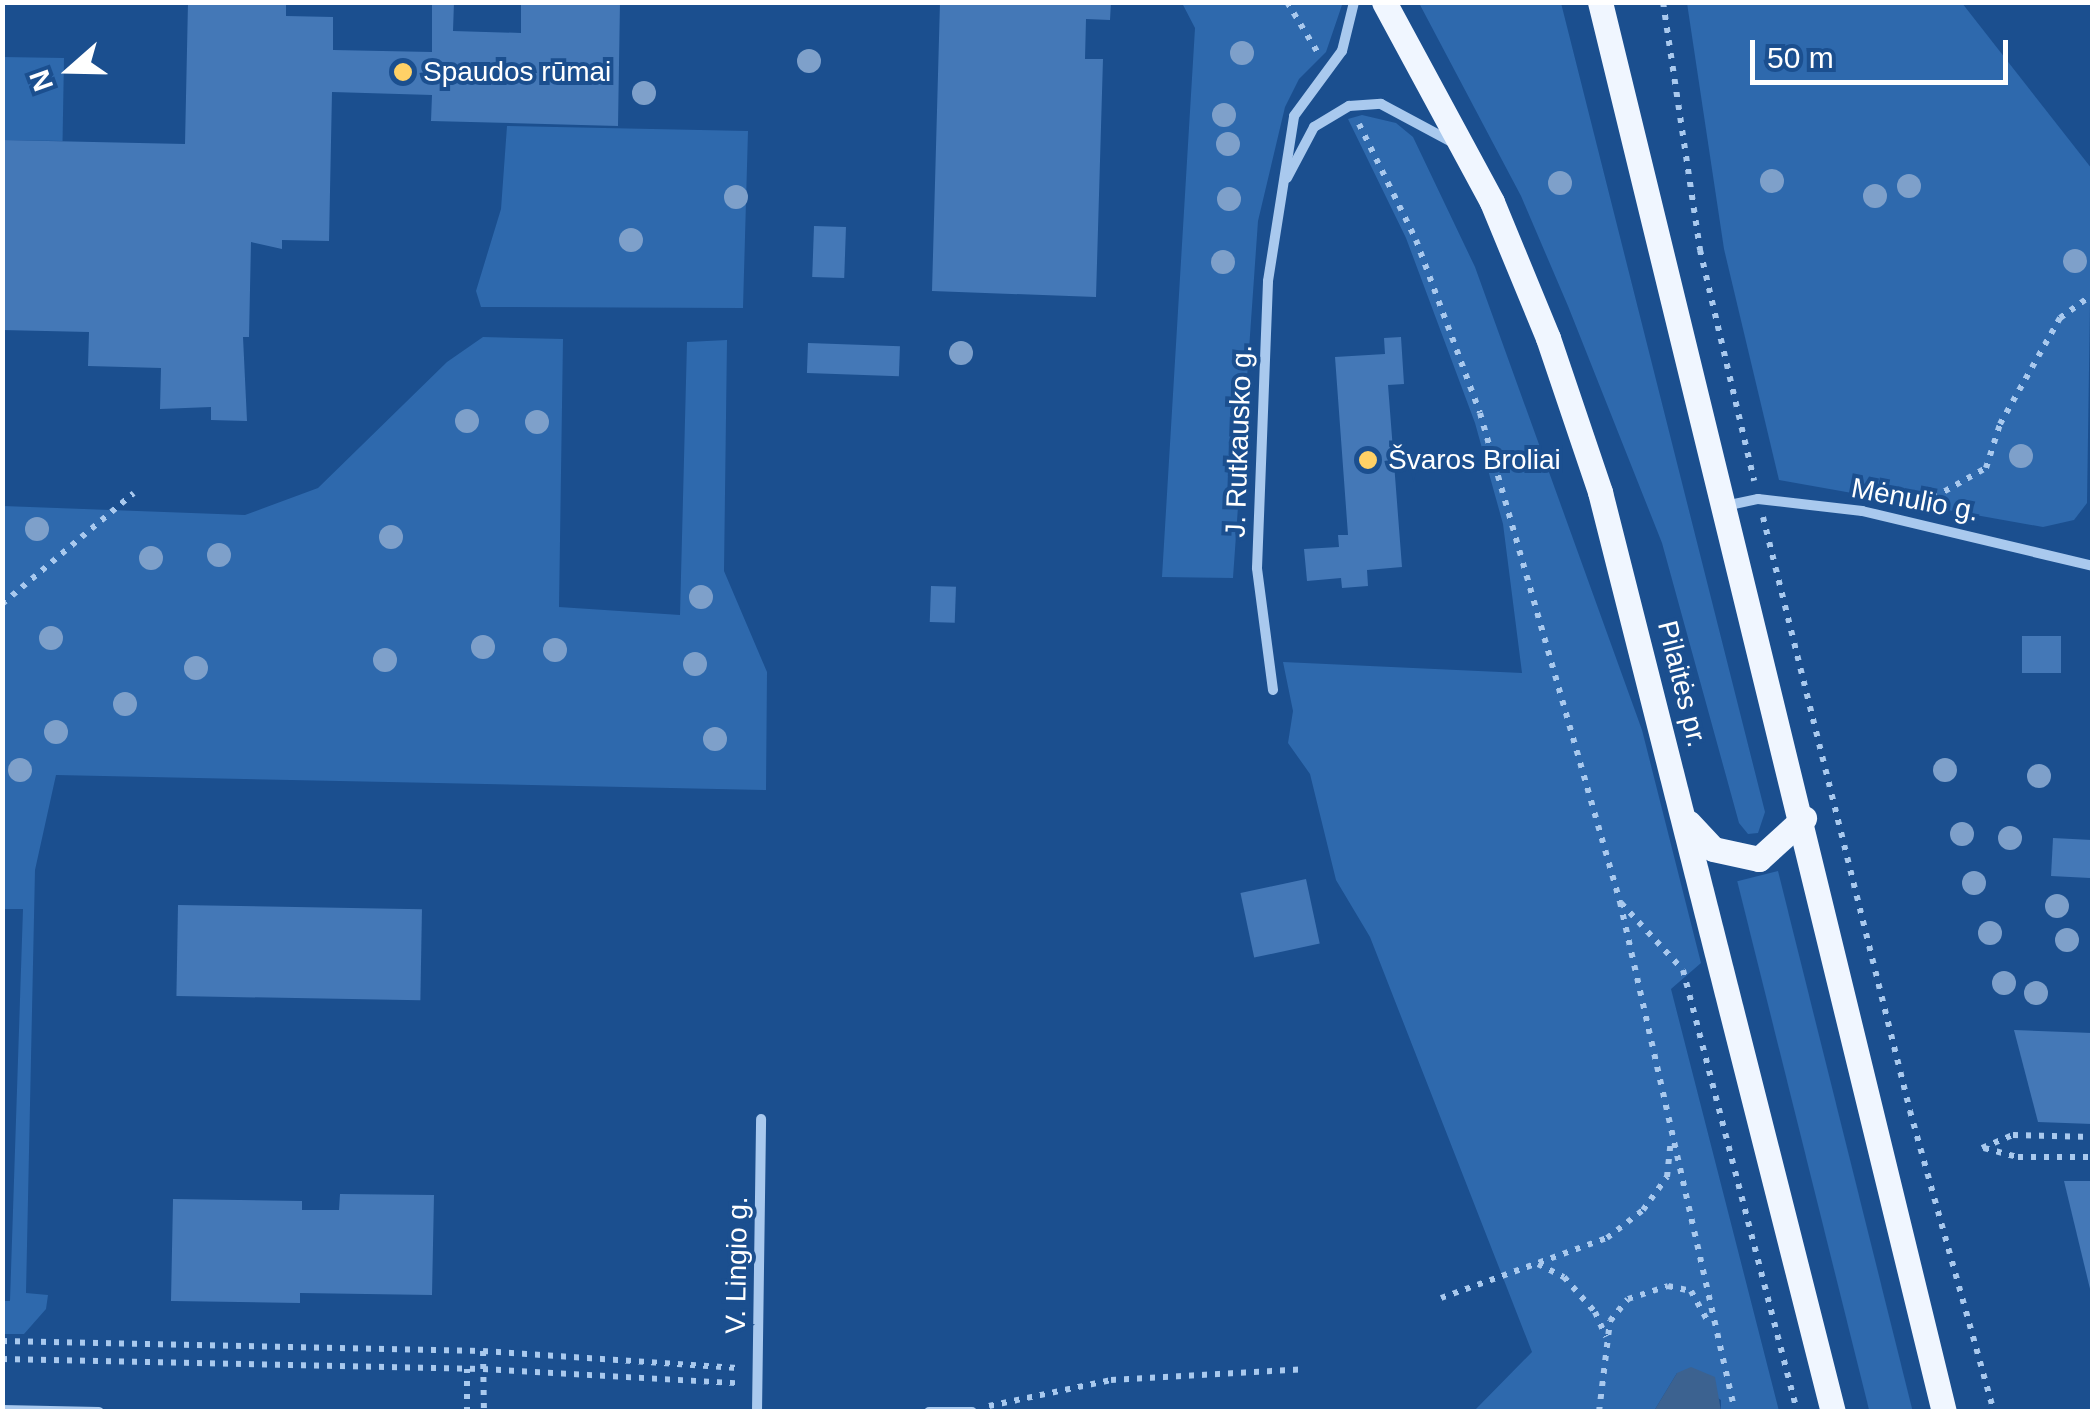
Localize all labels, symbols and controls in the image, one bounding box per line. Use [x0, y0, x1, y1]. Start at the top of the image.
north arrow [20, 20, 120, 120]
scale bar [1755, 20, 2012, 82]
text: 50 m [1767, 41, 1834, 74]
place label: Spaudos rūmai [423, 55, 611, 89]
marker: Spaudos rūmai [392, 61, 414, 83]
text: N [23, 66, 59, 95]
street label: J. Rutkausko g. [1219, 344, 1259, 538]
place label: Švaros Broliai [1388, 443, 1561, 477]
marker: Švaros Broliai [1357, 449, 1379, 471]
street label: Mėnulio g. [1848, 471, 1982, 529]
street label: Pilaitės pr. [1650, 617, 1714, 751]
street label: V. Lingio g. [719, 1196, 755, 1334]

